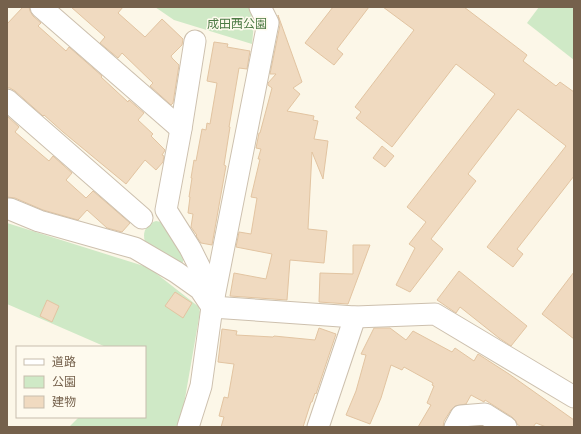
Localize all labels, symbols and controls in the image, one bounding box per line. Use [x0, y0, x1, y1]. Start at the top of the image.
park label: 成田西公園 [207, 15, 267, 32]
legend [16, 346, 146, 418]
text: 道路 [52, 353, 76, 370]
text: 公園 [52, 373, 76, 390]
text: 建物 [52, 393, 76, 410]

